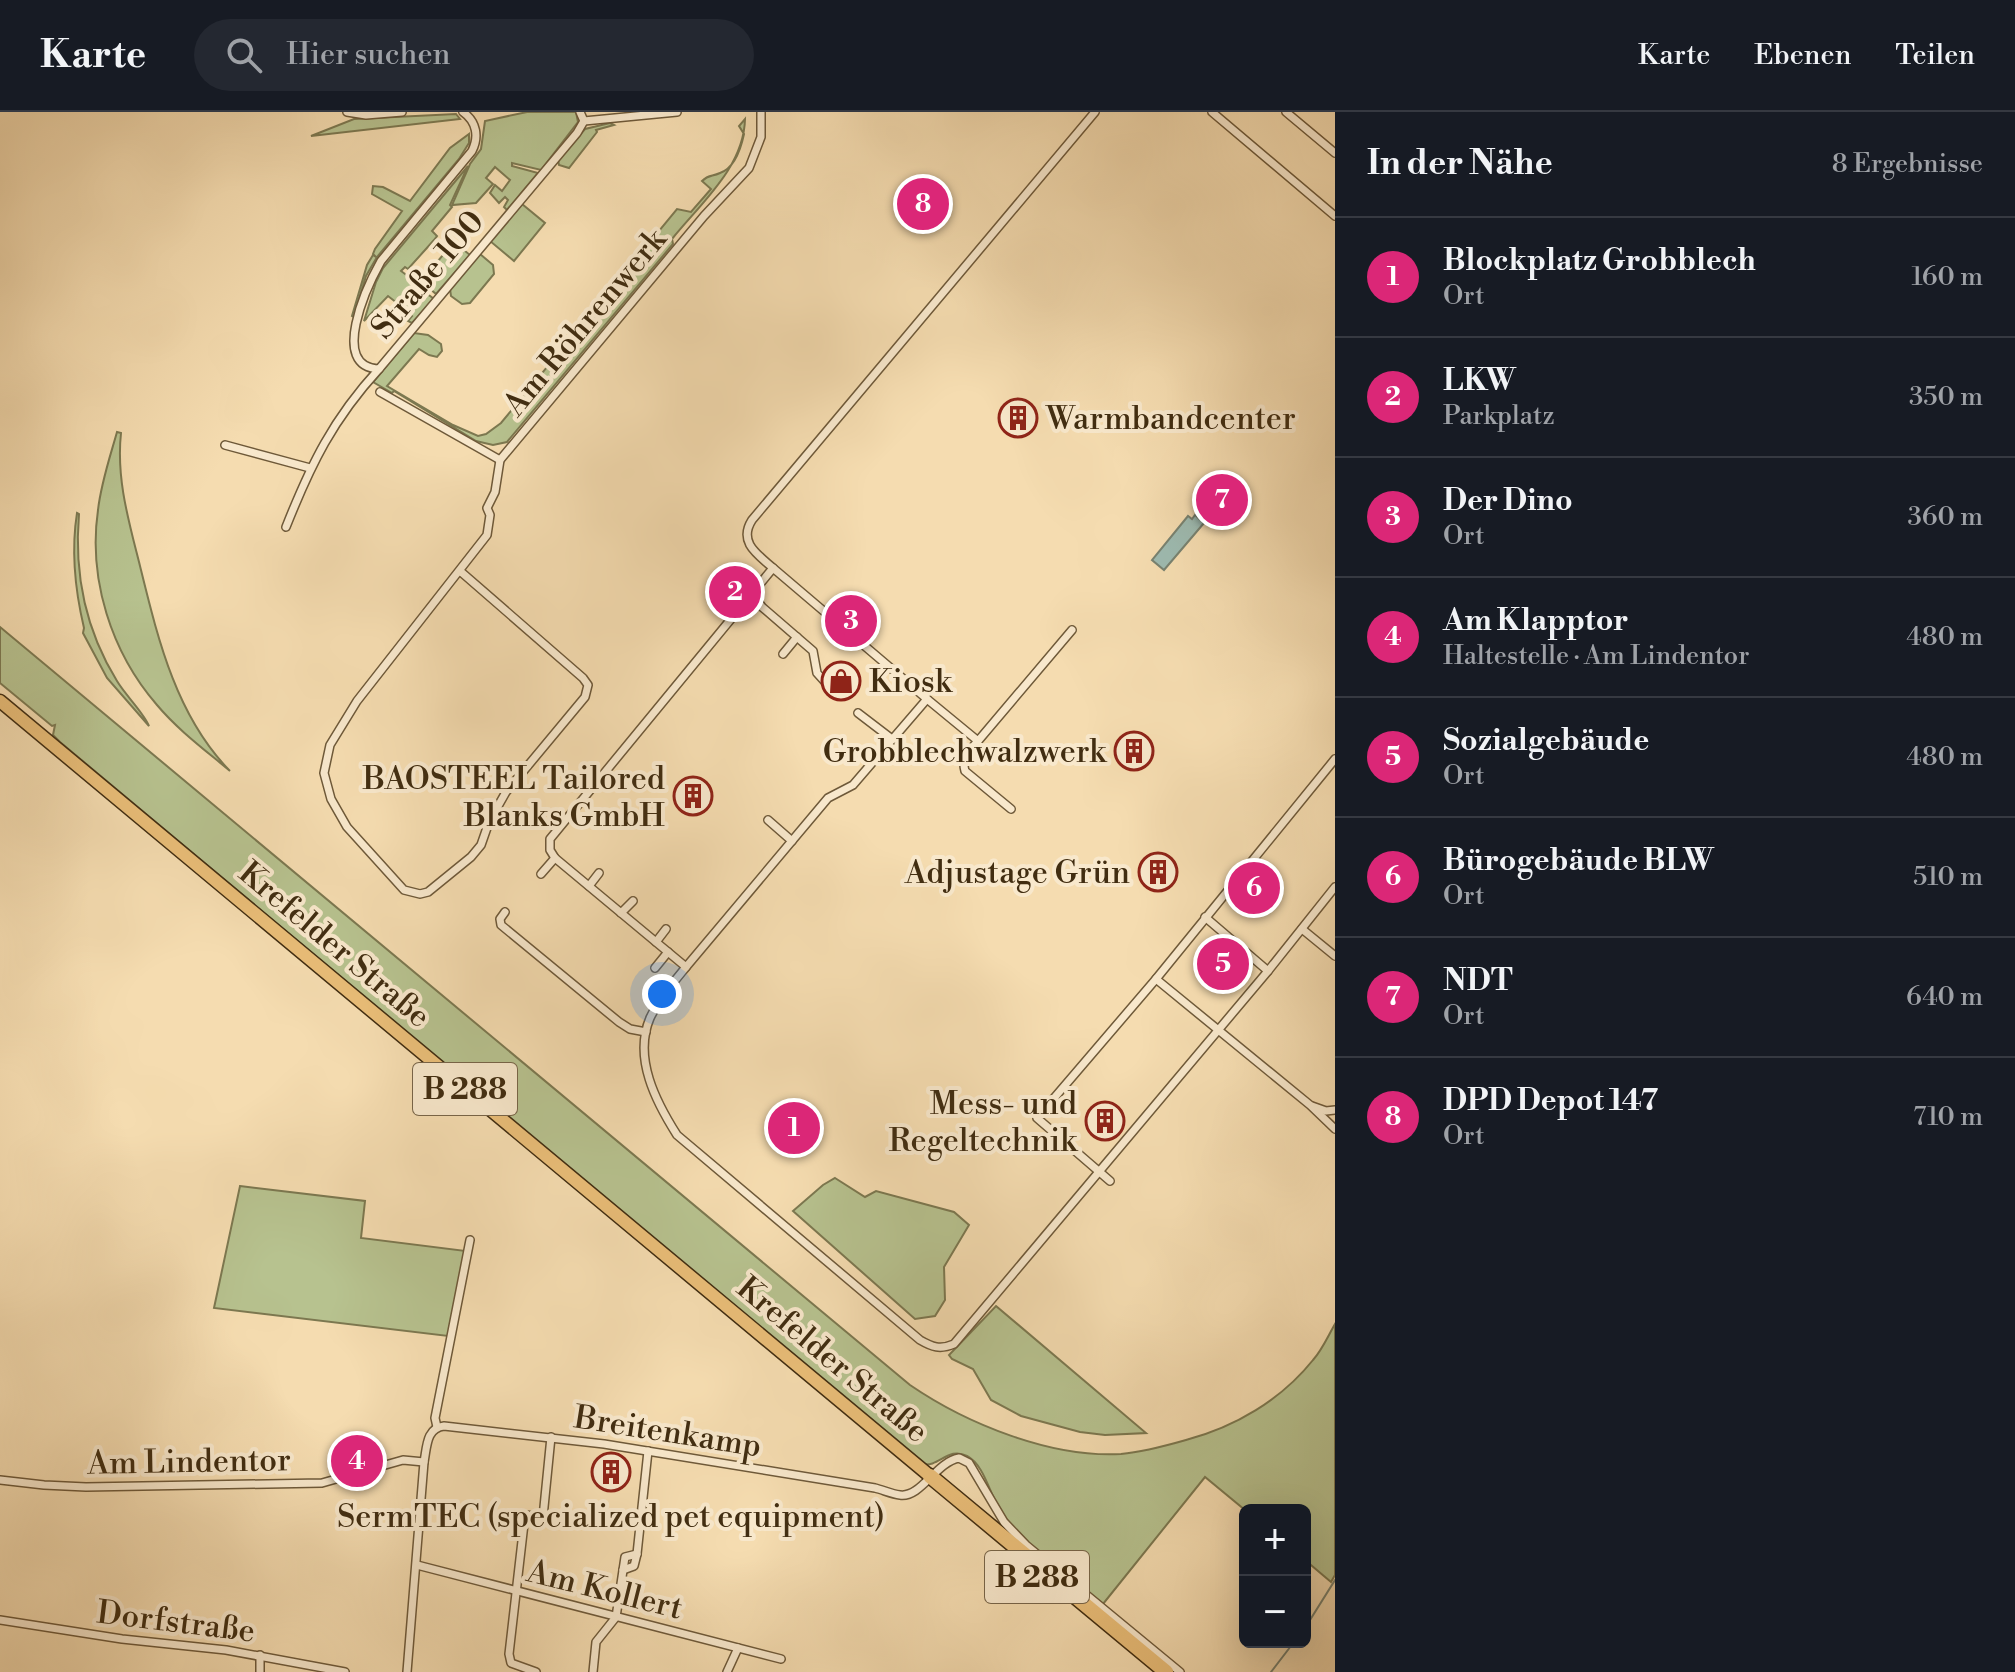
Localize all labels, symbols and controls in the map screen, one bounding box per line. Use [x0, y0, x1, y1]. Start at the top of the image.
search box [194, 19, 754, 91]
text: Karte [40, 32, 146, 79]
icon: search [222, 33, 266, 77]
text: Hier suchen [286, 36, 450, 74]
text: Karte [1638, 38, 1710, 73]
text: Ebenen [1754, 38, 1851, 73]
text: Teilen [1895, 38, 1975, 73]
text: In der Nähe [1367, 143, 1553, 185]
text: 8 Ergebnisse [1832, 148, 1983, 180]
pin: 8 [897, 174, 949, 234]
street label: Straße 100 [362, 202, 493, 347]
street label: Am Röhrenwerk [494, 219, 676, 425]
text: Blockplatz Grobblech [1443, 242, 1756, 280]
text: 1 [1387, 261, 1399, 293]
text: 160 m [1912, 261, 1983, 293]
text: Ort [1443, 280, 1485, 312]
text: LKW [1443, 362, 1516, 400]
text: 2 [1385, 381, 1401, 413]
text: 350 m [1909, 381, 1983, 413]
building icon: Warmbandcenter [997, 397, 1039, 439]
place label: Warmbandcenter [1045, 399, 1296, 439]
text: Parkplatz [1443, 400, 1555, 432]
pin: 7 [1196, 470, 1248, 530]
text: Der Dino [1443, 482, 1573, 520]
text: 3 [1385, 501, 1401, 533]
text: 360 m [1908, 501, 1983, 533]
text: Ort [1443, 520, 1485, 552]
pin: 2 [709, 562, 761, 622]
pin: 3 [825, 591, 877, 651]
text: Am Klapptor [1443, 602, 1629, 640]
text: 4 [1384, 621, 1402, 653]
text: 480 m [1906, 621, 1983, 653]
text: Haltestelle · Am Lindentor [1443, 640, 1749, 672]
shop icon: Kiosk [820, 660, 862, 702]
place label: Kiosk [869, 662, 954, 702]
text: Sozialgebäude [1443, 722, 1649, 760]
building icon: Grobblechwalzwerk [1113, 730, 1155, 772]
place label: Grobblechwalzwerk [823, 732, 1108, 772]
text: 5 [1385, 741, 1401, 773]
text: 480 m [1906, 741, 1983, 773]
place label: BAOSTEEL Tailored Blanks GmbH [362, 759, 665, 836]
text: Ort [1443, 760, 1485, 792]
building icon: BAOSTEEL Tailored Blanks GmbH [672, 775, 714, 817]
text: Bürogebäude BLW [1443, 842, 1714, 880]
building icon: Adjustage Grün [1137, 851, 1179, 893]
street label: Krefelder Straße [230, 853, 438, 1037]
place label: Adjustage Grün [904, 853, 1130, 893]
pin: 6 [1228, 858, 1280, 918]
text: 6 [1385, 861, 1401, 893]
text: 510 m [1913, 861, 1983, 893]
text: Ort [1443, 880, 1485, 912]
pin: 5 [1197, 934, 1249, 994]
text: NDT [1443, 962, 1513, 1000]
your location [642, 974, 682, 1014]
text: 7 [1385, 981, 1401, 1013]
text: 640 m [1906, 981, 1983, 1013]
text: Ort [1443, 1000, 1485, 1032]
road number: B 288 [413, 1063, 517, 1115]
text: DPD Depot 147 [1443, 1082, 1658, 1120]
place label: Mess- und Regeltechnik [889, 1084, 1079, 1161]
pin: 1 [768, 1098, 820, 1158]
building icon: Mess- und Regeltechnik [1084, 1100, 1126, 1142]
text: 8 [1385, 1101, 1401, 1133]
text: 710 m [1913, 1101, 1983, 1133]
text: Ort [1443, 1120, 1485, 1152]
street label: Krefelder Straße [728, 1268, 936, 1452]
street label: Breitenkamp [570, 1397, 764, 1467]
pin: 4 [331, 1431, 383, 1491]
street label: Am Lindentor [86, 1440, 291, 1484]
building icon: SermTEC (specialized pet equipment) [590, 1451, 632, 1493]
place label: SermTEC (specialized pet equipment) [337, 1497, 885, 1537]
map controls [1239, 1504, 1311, 1648]
button: + [1239, 1504, 1311, 1576]
street label: Am Kollert [522, 1551, 687, 1629]
road number: B 288 [985, 1551, 1089, 1603]
button: − [1239, 1576, 1311, 1648]
street label: Dorfstraße [95, 1592, 257, 1652]

